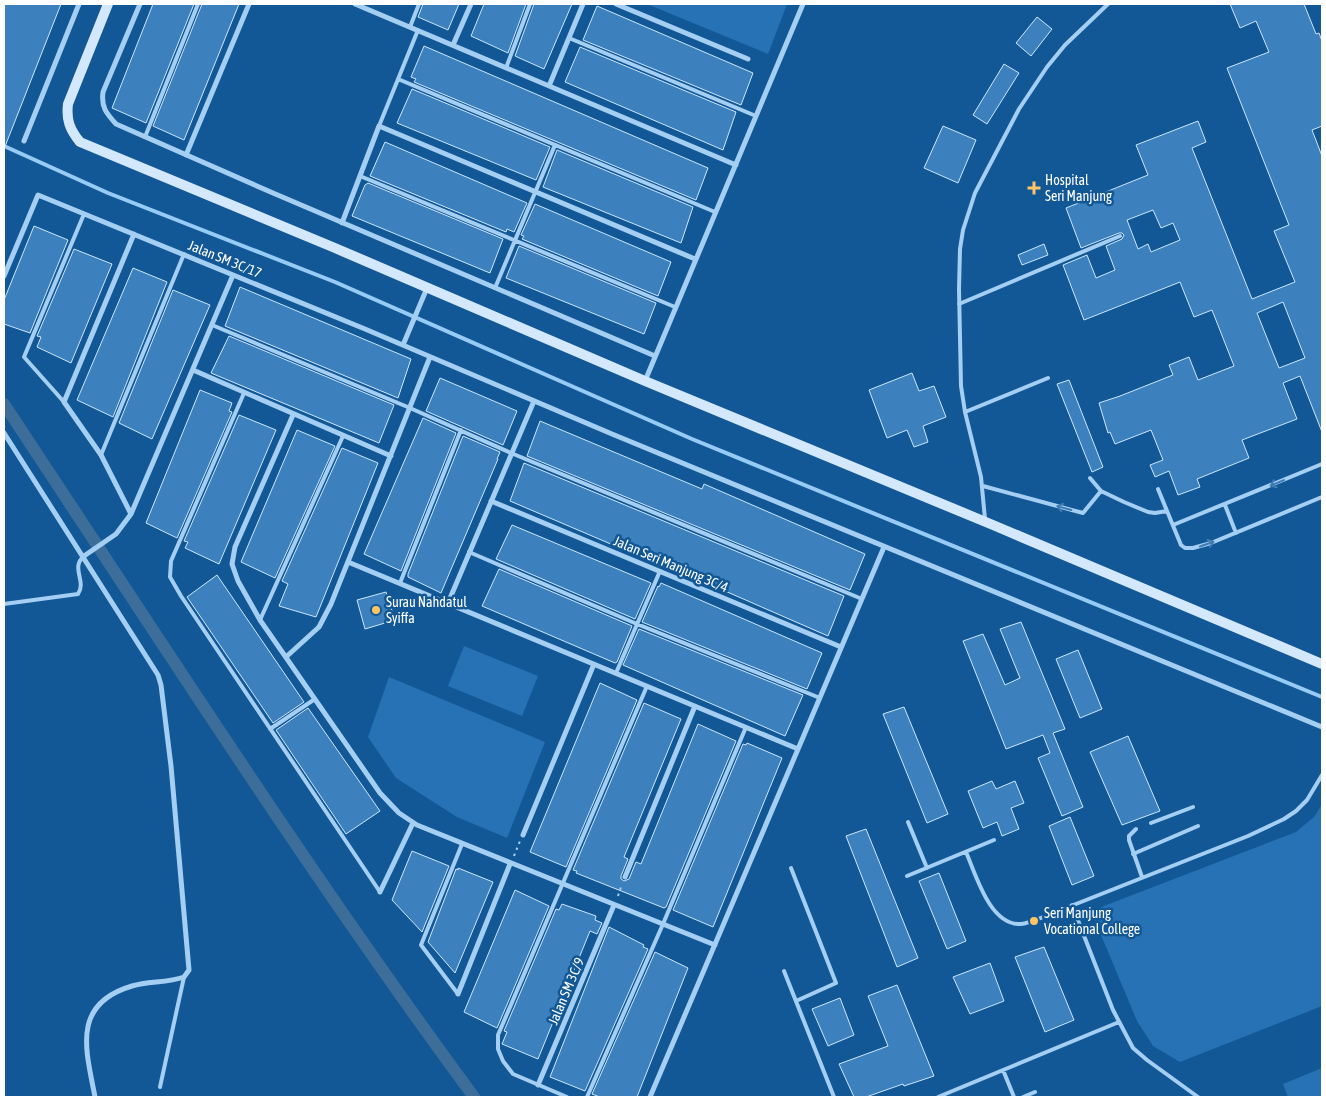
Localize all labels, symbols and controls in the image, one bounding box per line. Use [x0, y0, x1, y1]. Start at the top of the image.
place label: Hospital Seri Manjung [1045, 172, 1112, 204]
marker: Hospital Seri Manjung [1027, 181, 1041, 195]
street label: Jalan SM 3C/17 [186, 237, 264, 281]
one-way arrow [1270, 479, 1285, 488]
one-way arrow [1056, 502, 1072, 512]
street label: Jalan Seri Manjung 3C/4 [611, 533, 731, 596]
one-way arrow [1199, 539, 1214, 548]
place label: Surau Nahdatul Syiffa [386, 594, 467, 626]
marker: Surau Nahdatul Syiffa [370, 604, 382, 616]
place label: Seri Manjung Vocational College [1044, 905, 1140, 937]
marker: Seri Manjung Vocational College [1028, 915, 1040, 927]
street label: Jalan SM 3C/9 [545, 955, 587, 1027]

